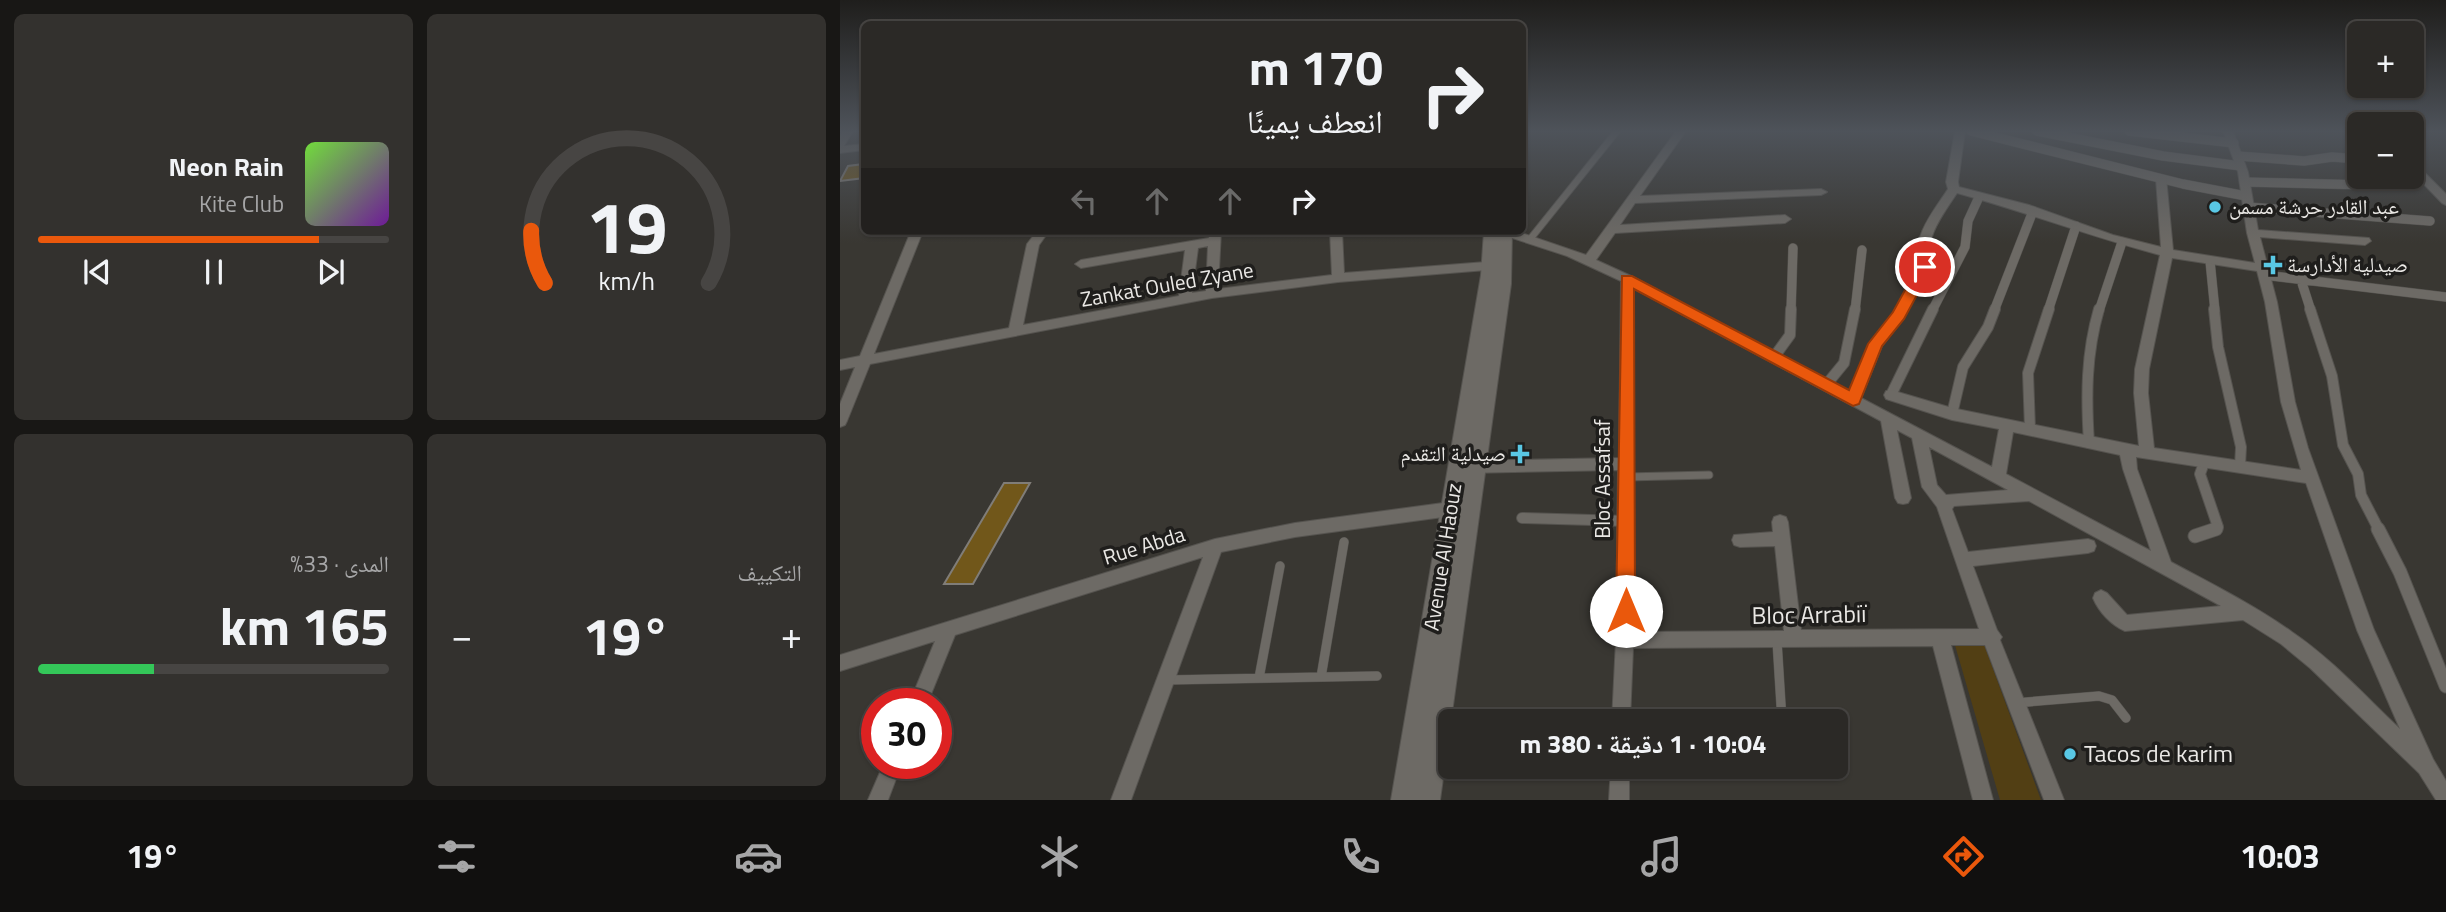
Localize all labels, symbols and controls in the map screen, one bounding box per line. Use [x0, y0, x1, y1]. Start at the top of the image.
map controls [2347, 21, 2424, 189]
button: + [2347, 21, 2424, 98]
text: 170 m [1249, 29, 1383, 104]
icon: right [1407, 49, 1498, 140]
text: انعطف يمينًا [1247, 97, 1383, 145]
button: − [2347, 112, 2424, 189]
text: Neon Rain [169, 147, 284, 186]
text: 19 [586, 171, 667, 281]
icon: left [1065, 182, 1103, 220]
icon: ahead [1138, 182, 1176, 220]
icon: ahead [1211, 182, 1249, 220]
icon: right [1284, 182, 1322, 220]
text: Kite Club [199, 186, 284, 221]
place label: عبد القادر حرشة مسمن [2229, 190, 2399, 222]
marker: عبد القادر حرشة مسمن [2207, 199, 2223, 215]
pin [1895, 237, 1955, 297]
icon: arrive [1906, 248, 1944, 286]
place label: صيدلية الأدارسة [2287, 248, 2408, 280]
icon: previous [78, 253, 116, 291]
icon: pause [195, 253, 233, 291]
icon: next [312, 253, 350, 291]
street label: Zankat Ouled Zyane [1078, 253, 1256, 315]
marker: صيدلية الأدارسة [2265, 257, 2281, 273]
text: km/h [598, 262, 655, 300]
street label: Bloc Assafsaf [1586, 419, 1618, 539]
place label: صيدلية التقدم [1400, 437, 1506, 469]
marker: صيدلية التقدم [1512, 446, 1528, 462]
street label: Avenue Al Haouz [1415, 481, 1469, 633]
street label: Rue Abda [1099, 517, 1189, 573]
text: المدى · 33% [290, 546, 389, 581]
text: التكييف [737, 555, 802, 590]
position arrow [1589, 574, 1663, 648]
text: 165 km [220, 586, 389, 665]
street label: Bloc Arrabiï [1751, 595, 1867, 633]
text: 19° [583, 596, 670, 675]
text: − [451, 606, 472, 664]
text: + [781, 606, 802, 664]
speed limit sign: 30 [861, 688, 952, 779]
text: 10:04 · 1 دقيقة · 380 m [1519, 724, 1767, 763]
place label: Tacos de karim [2084, 735, 2233, 771]
marker: Tacos de karim [2062, 746, 2078, 762]
text: 19° [126, 832, 180, 880]
icon: filters [432, 832, 481, 881]
icon: car [734, 832, 783, 881]
icon: climate [1035, 832, 1084, 881]
icon: phone [1336, 832, 1385, 881]
icon: music [1637, 832, 1686, 881]
icon: directions [1939, 832, 1988, 881]
text: 10:03 [2240, 832, 2320, 880]

